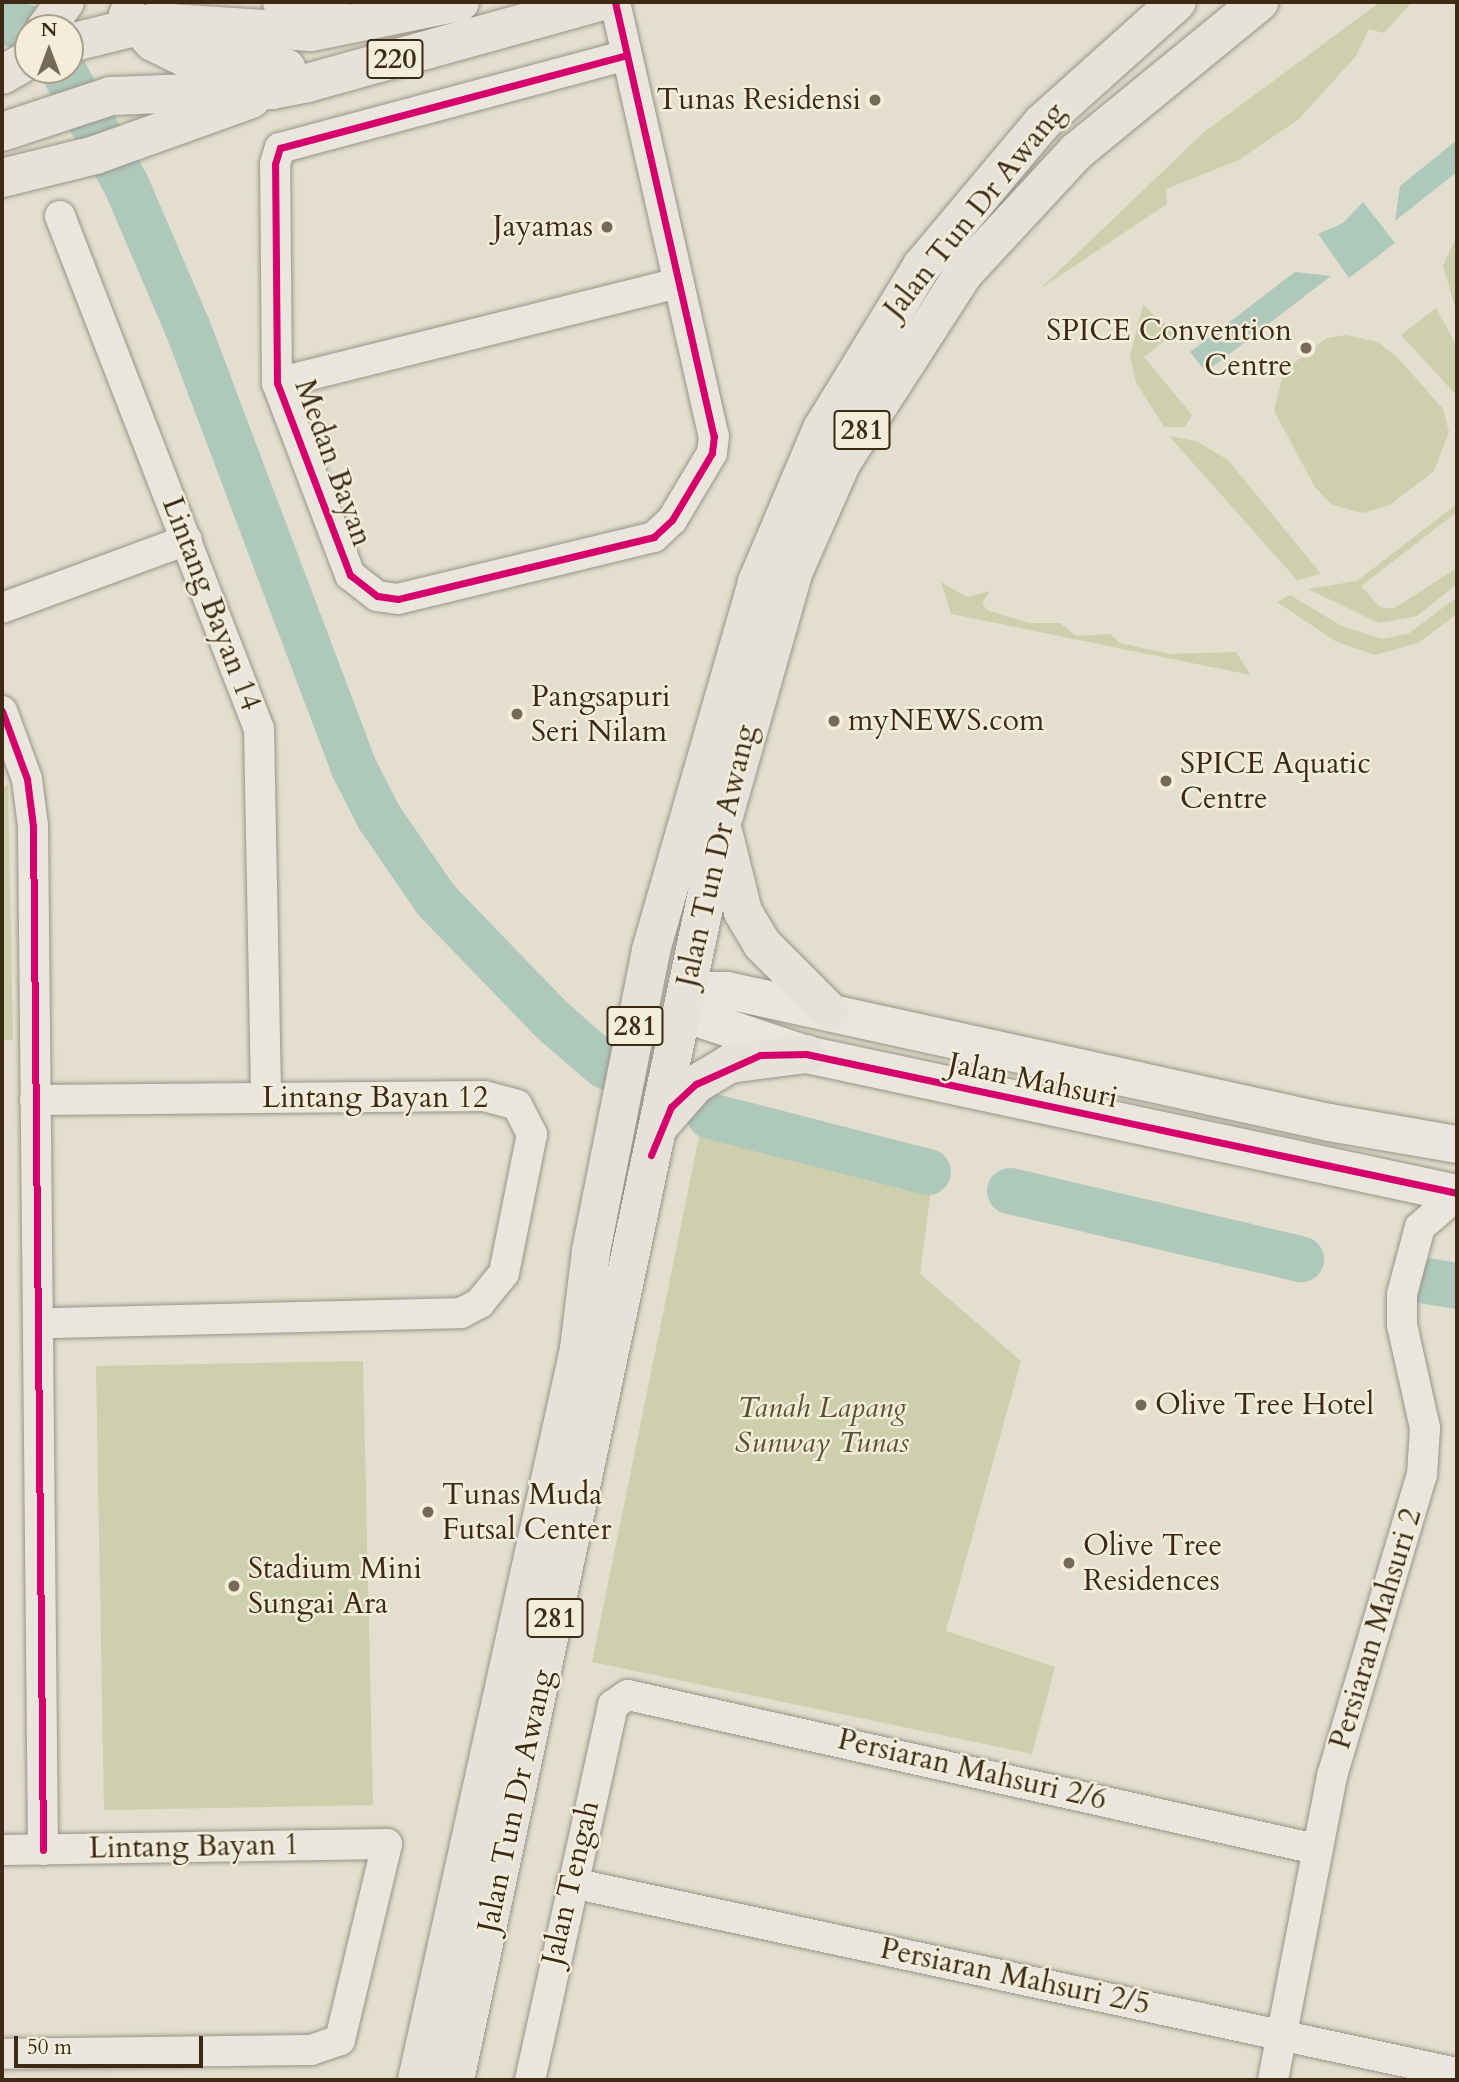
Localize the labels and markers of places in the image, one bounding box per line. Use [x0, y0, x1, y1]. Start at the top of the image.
place label: Tunas Residensi [656, 82, 861, 118]
marker: Tunas Residensi [867, 92, 883, 108]
place label: Jayamas [493, 209, 593, 245]
marker: Jayamas [599, 219, 615, 235]
place label: SPICE Convention Centre [1046, 313, 1292, 384]
marker: SPICE Convention Centre [1298, 340, 1314, 356]
place label: Pangsapuri Seri Nilam [531, 679, 670, 750]
place label: myNEWS.com [848, 703, 1044, 739]
marker: Pangsapuri Seri Nilam [509, 706, 525, 722]
marker: myNEWS.com [826, 713, 842, 729]
place label: SPICE Aquatic Centre [1180, 746, 1371, 816]
marker: SPICE Aquatic Centre [1158, 773, 1174, 789]
place label: Olive Tree Hotel [1155, 1387, 1374, 1423]
marker: Olive Tree Hotel [1133, 1397, 1149, 1413]
place label: Tunas Muda Futsal Center [442, 1477, 611, 1548]
marker: Tunas Muda Futsal Center [420, 1504, 436, 1520]
place label: Olive Tree Residences [1083, 1528, 1222, 1598]
place label: Stadium Mini Sungai Ara [248, 1551, 422, 1622]
marker: Olive Tree Residences [1061, 1555, 1077, 1571]
marker: Stadium Mini Sungai Ara [226, 1578, 242, 1594]

